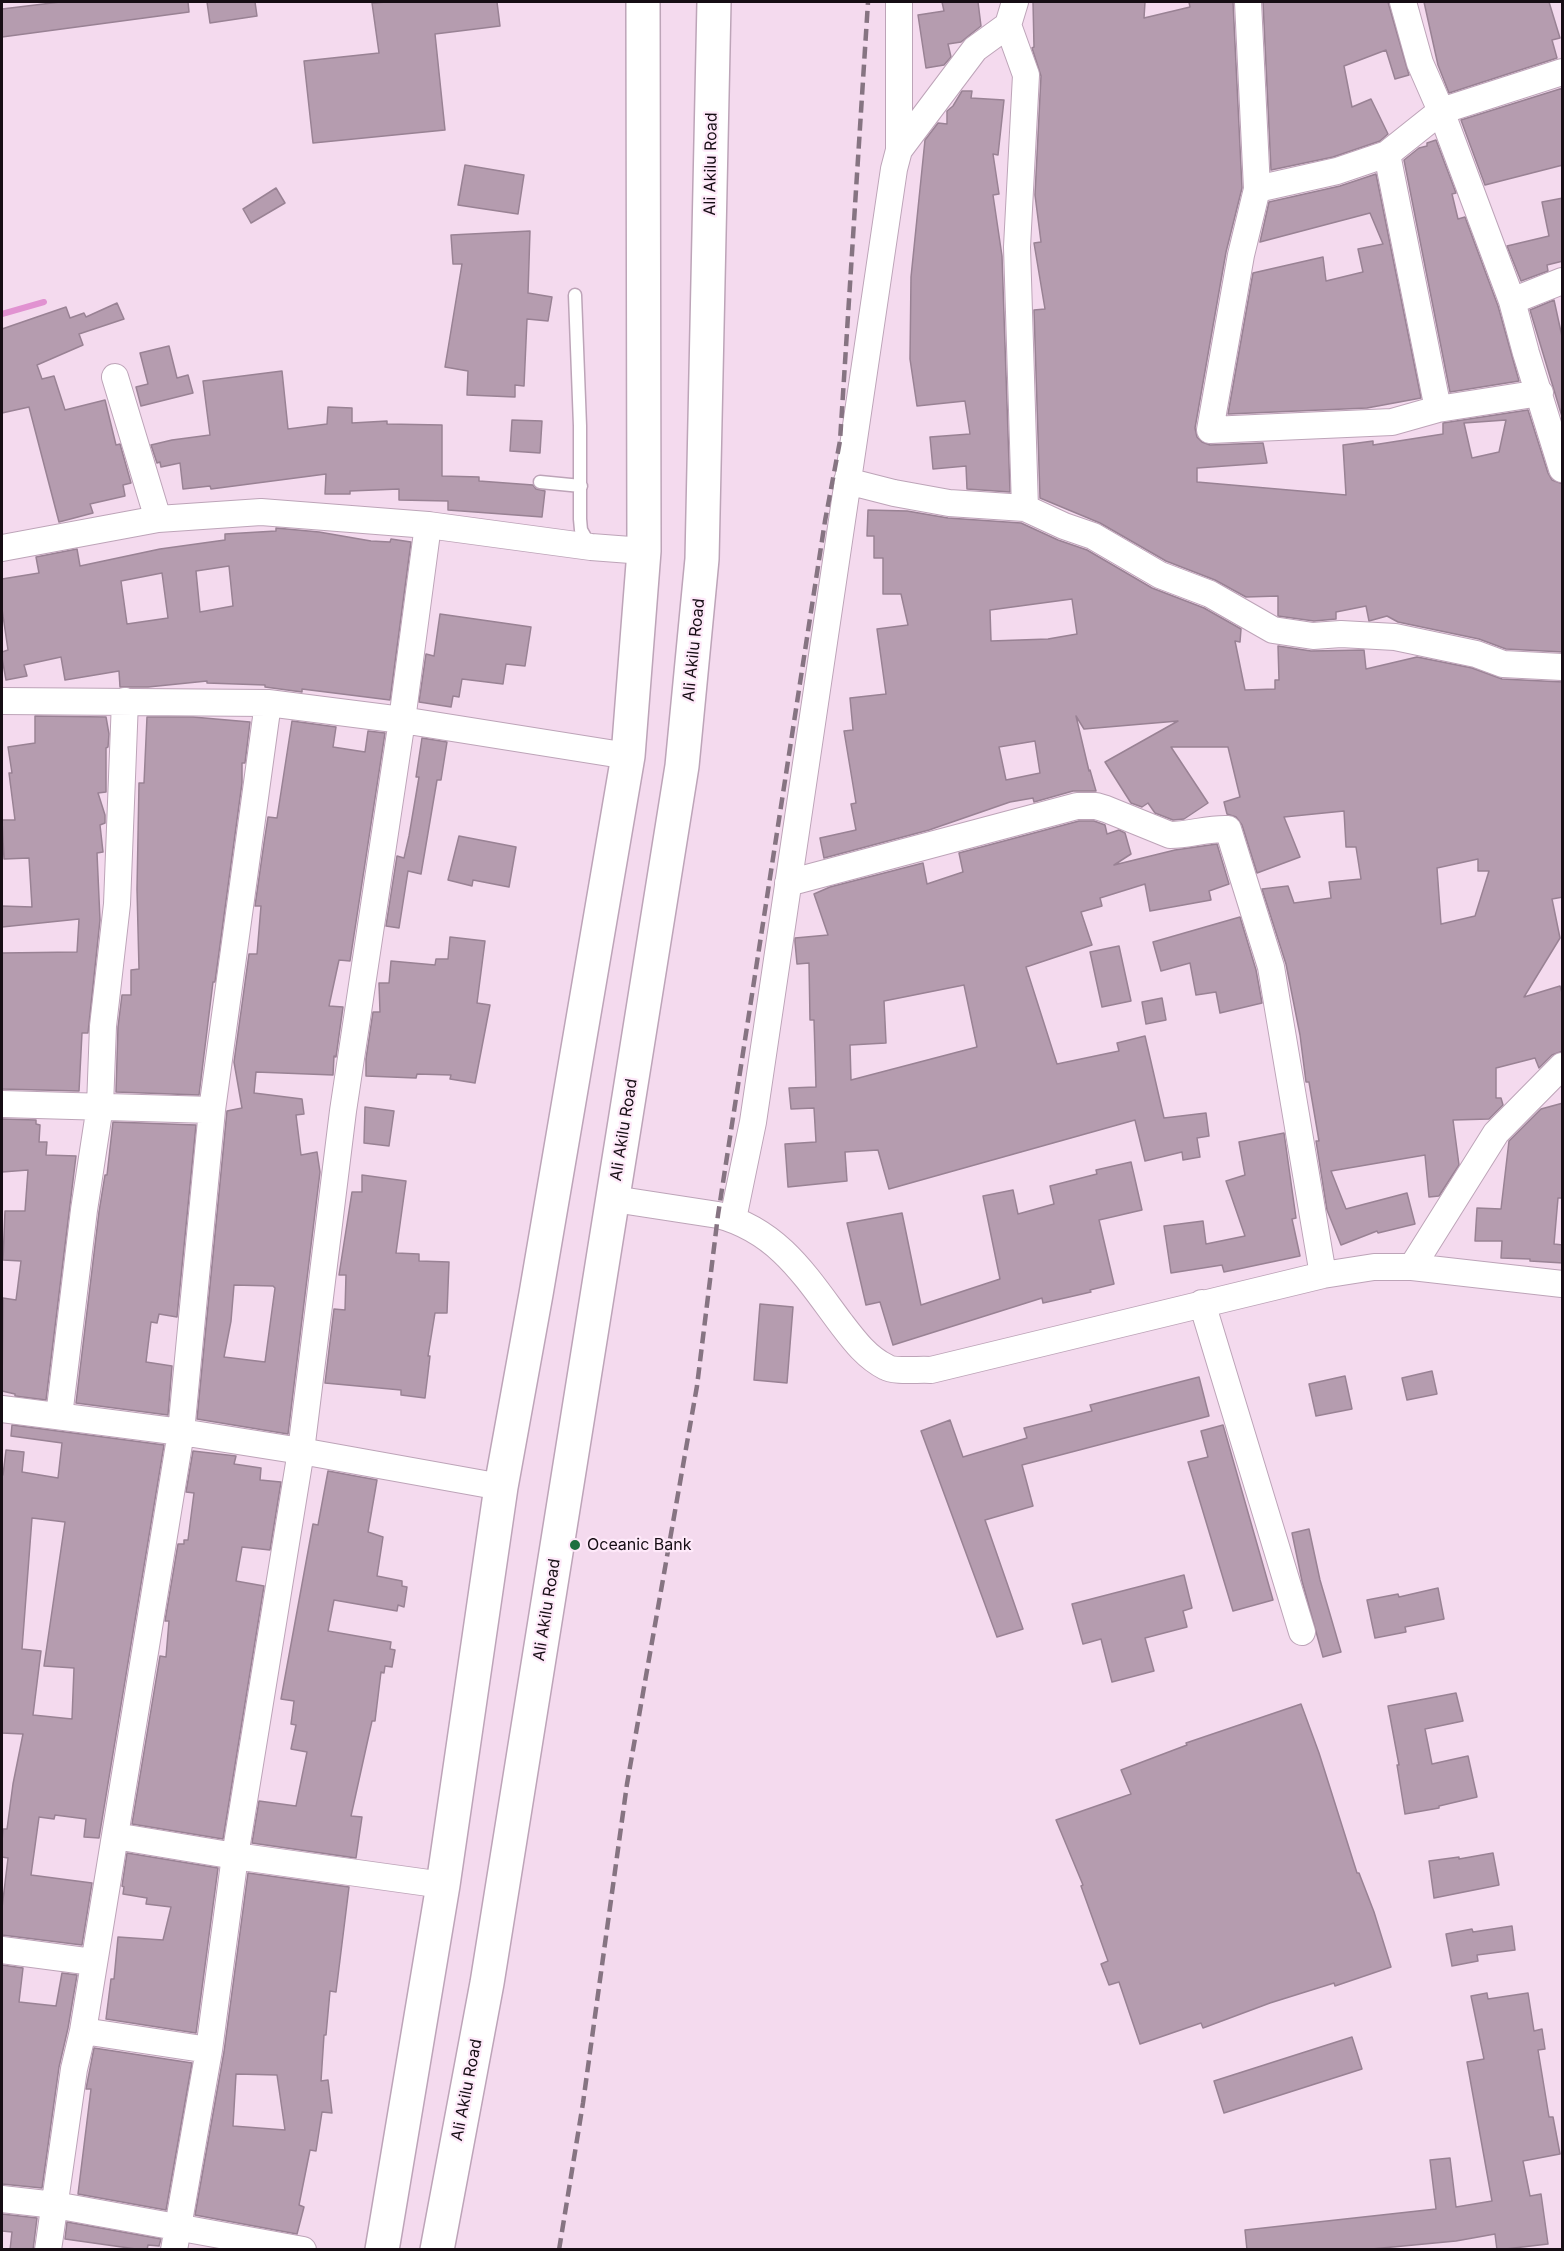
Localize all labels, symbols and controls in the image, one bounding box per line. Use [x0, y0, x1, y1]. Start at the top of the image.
street label: Ali Akilu Road [700, 112, 722, 216]
street label: Ali Akilu Road [679, 598, 709, 702]
street label: Ali Akilu Road [606, 1077, 642, 1183]
place label: Oceanic Bank [587, 1535, 692, 1555]
marker: Oceanic Bank [568, 1538, 582, 1552]
street label: Ali Akilu Road [529, 1557, 565, 1663]
street label: Ali Akilu Road [448, 2037, 486, 2143]

